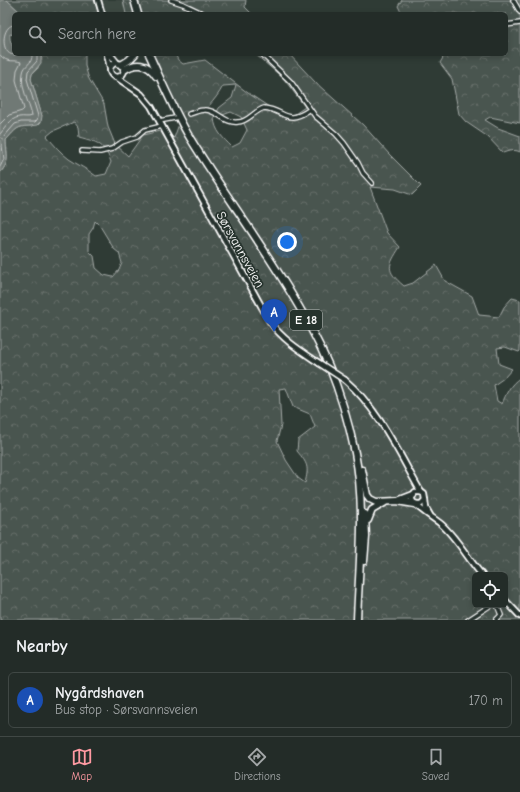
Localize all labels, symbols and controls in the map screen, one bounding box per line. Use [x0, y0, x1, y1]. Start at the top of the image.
search box [12, 12, 508, 56]
icon: search [26, 23, 48, 45]
text: Search here [58, 25, 136, 43]
street label: Sørsvannsveien [213, 209, 268, 290]
your location [277, 232, 297, 252]
pin: A [261, 299, 287, 332]
road number: E 18 [290, 310, 322, 330]
map controls [472, 572, 508, 608]
button: locate [472, 572, 508, 608]
text: Nearby [16, 637, 67, 656]
text: Nygårdshaven [55, 684, 144, 702]
text: A [26, 693, 34, 708]
text: 170 m [469, 693, 503, 708]
text: Bus stop · Sørsvannsveien [55, 702, 198, 717]
tab: Map [71, 746, 93, 783]
tab: Directions [234, 746, 281, 783]
tab: Saved [422, 746, 449, 783]

